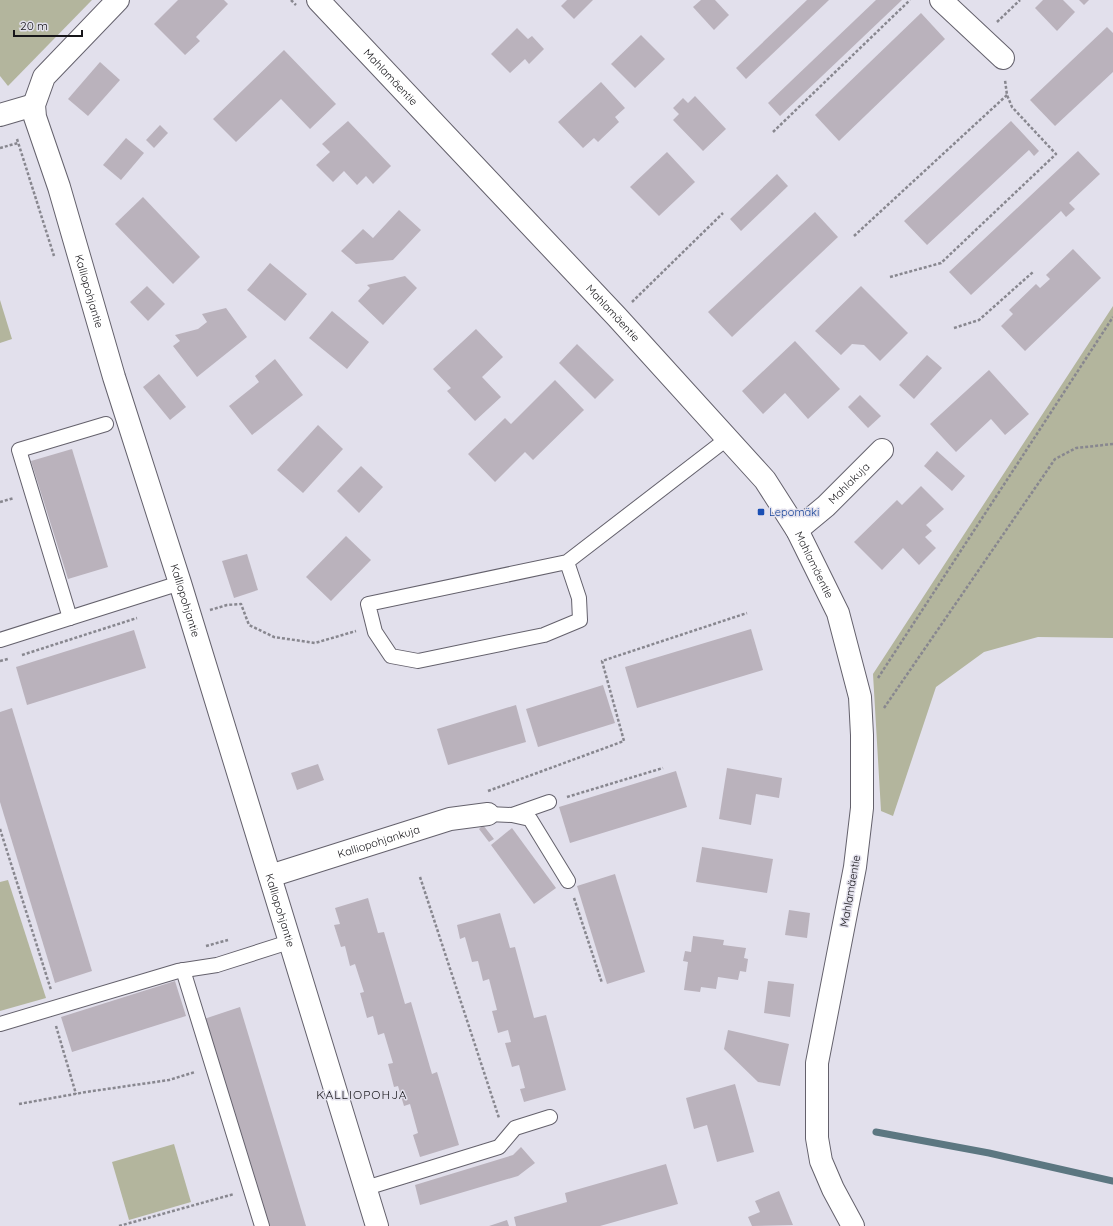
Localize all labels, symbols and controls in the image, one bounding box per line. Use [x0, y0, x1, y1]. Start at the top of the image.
scale bar [14, 12, 82, 38]
text: 20 m [20, 18, 48, 33]
street label: Mahlamäentie [361, 46, 421, 108]
street label: Kalliopohjantie [72, 253, 106, 330]
street label: Mahlamäentie [583, 282, 643, 344]
street label: Mahlakuja [825, 459, 873, 507]
place label: Lepomäki [769, 505, 819, 519]
marker: Lepomäki [756, 507, 766, 517]
street label: Mahlamäentie [792, 529, 837, 600]
street label: Kalliopohjantie [167, 562, 203, 639]
street label: Kalliopohjankuja [336, 822, 422, 861]
street label: Mahlamäentie [837, 854, 863, 928]
street label: Kalliopohjantie [262, 872, 298, 949]
district label: KALLIOPOHJA [316, 1087, 408, 1102]

